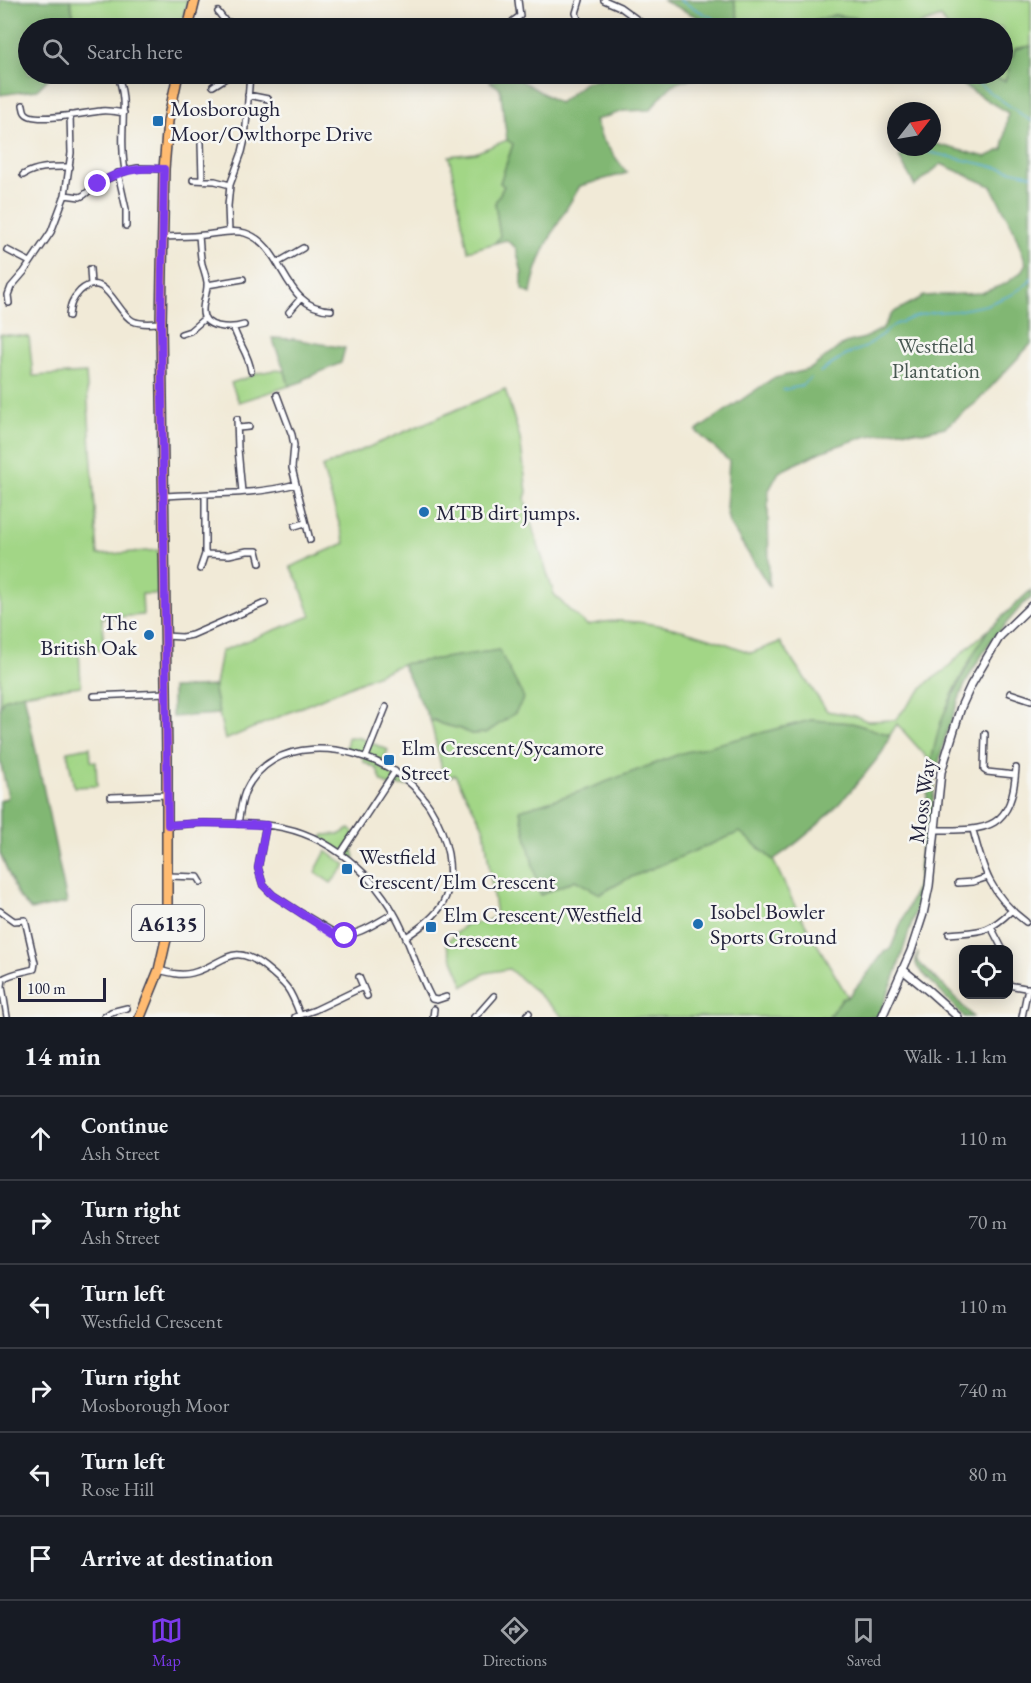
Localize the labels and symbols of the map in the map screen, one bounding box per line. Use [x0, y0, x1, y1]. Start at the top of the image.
place label: Mosborough Moor/Owlthorpe Drive [170, 94, 373, 148]
north arrow [887, 102, 941, 156]
marker: Mosborough Moor/Owlthorpe Drive [151, 114, 165, 128]
route end [84, 170, 110, 196]
park label: Westfield Plantation [892, 331, 981, 385]
place label: MTB dirt jumps. [436, 498, 580, 527]
marker: MTB dirt jumps. [417, 505, 431, 519]
place label: The British Oak [40, 608, 138, 662]
marker: The British Oak [142, 628, 156, 642]
place label: Elm Crescent/Sycamore Street [401, 733, 604, 787]
marker: Elm Crescent/Sycamore Street [382, 753, 396, 767]
street label: Moss Way [902, 757, 942, 845]
place label: Westfield Crescent/Elm Crescent [359, 842, 556, 896]
marker: Westfield Crescent/Elm Crescent [340, 862, 354, 876]
place label: Isobel Bowler Sports Ground [710, 897, 838, 951]
place label: Elm Crescent/Westfield Crescent [443, 900, 643, 954]
road number: A6135 [132, 905, 204, 941]
marker: Isobel Bowler Sports Ground [691, 917, 705, 931]
marker: Elm Crescent/Westfield Crescent [424, 920, 438, 934]
route start [331, 922, 357, 948]
scale bar [18, 975, 106, 1002]

